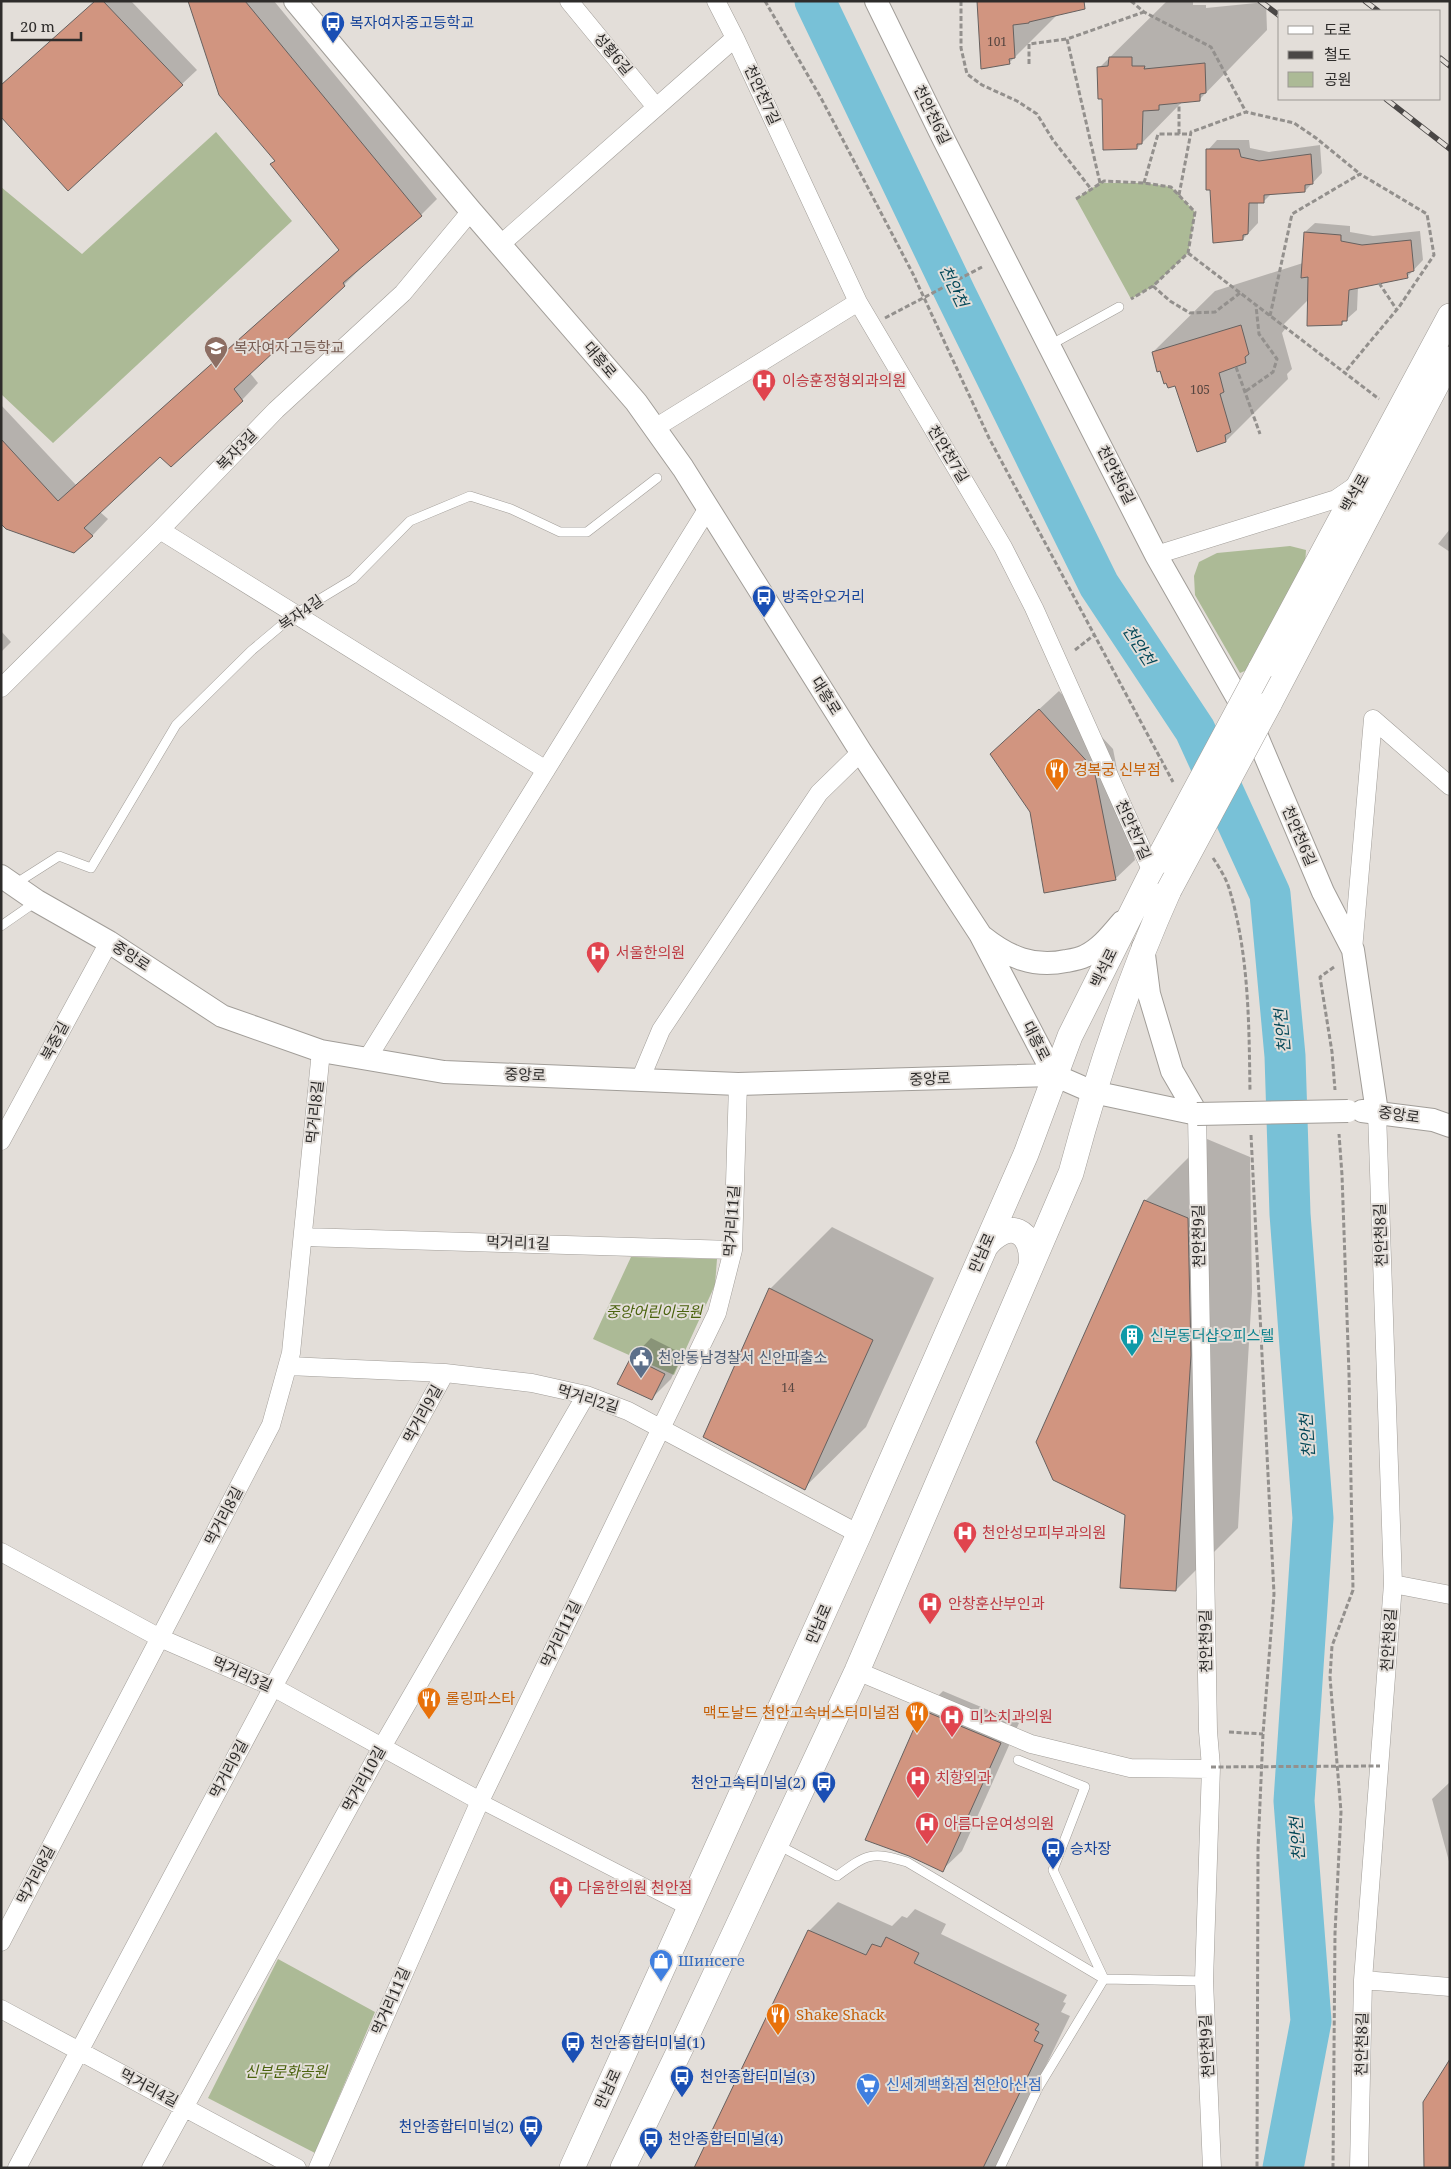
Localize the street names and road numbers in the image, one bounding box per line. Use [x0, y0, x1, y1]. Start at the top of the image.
street label: 성황6길 [590, 28, 637, 79]
street label: 천안천7길 [740, 62, 785, 128]
street label: 천안천6길 [910, 82, 956, 148]
street label: 대흥로 [580, 337, 622, 382]
street label: 천안천7길 [924, 421, 974, 486]
street label: 복자3길 [212, 424, 261, 474]
street label: 천안천6길 [1094, 442, 1140, 507]
street label: 백석로 [1335, 470, 1373, 515]
street label: 복자4길 [274, 590, 327, 635]
street label: 대흥로 [807, 673, 846, 718]
street label: 천안천7길 [1112, 796, 1156, 863]
street label: 천안천6길 [1278, 802, 1322, 869]
street label: 중앙로 [109, 935, 154, 975]
street label: 백석로 [1085, 945, 1121, 991]
street label: 북중길 [36, 1018, 73, 1064]
street label: 대흥로 [1019, 1018, 1055, 1064]
street label: 중앙로 [504, 1063, 546, 1085]
street label: 중앙로 [909, 1067, 951, 1089]
street label: 먹거리8길 [301, 1079, 327, 1145]
street label: 중앙로 [1377, 1101, 1421, 1127]
street label: 먹거리11길 [719, 1184, 743, 1258]
street label: 천안천8길 [1369, 1203, 1391, 1267]
street label: 천안천9길 [1187, 1204, 1209, 1268]
street label: 만남로 [964, 1230, 999, 1276]
street label: 먹거리1길 [486, 1231, 550, 1253]
street label: 먹거리2길 [555, 1379, 622, 1417]
street label: 먹거리9길 [398, 1381, 446, 1446]
street label: 먹거리8길 [199, 1483, 247, 1548]
street label: 먹거리11길 [535, 1597, 585, 1670]
street label: 만남로 [801, 1601, 836, 1647]
street label: 천안천8길 [1376, 1608, 1400, 1672]
street label: 천안천9길 [1194, 1609, 1216, 1673]
street label: 먹거리3길 [209, 1651, 276, 1695]
street label: 먹거리9길 [204, 1736, 252, 1801]
street label: 먹거리10길 [337, 1742, 389, 1815]
street label: 먹거리8길 [11, 1842, 59, 1907]
street label: 먹거리11길 [366, 1964, 414, 2038]
street label: 천안천8길 [1350, 2012, 1372, 2076]
street label: 천안천9길 [1194, 2014, 1218, 2078]
street label: 먹거리4길 [117, 2063, 182, 2111]
street label: 만남로 [589, 2066, 625, 2112]

